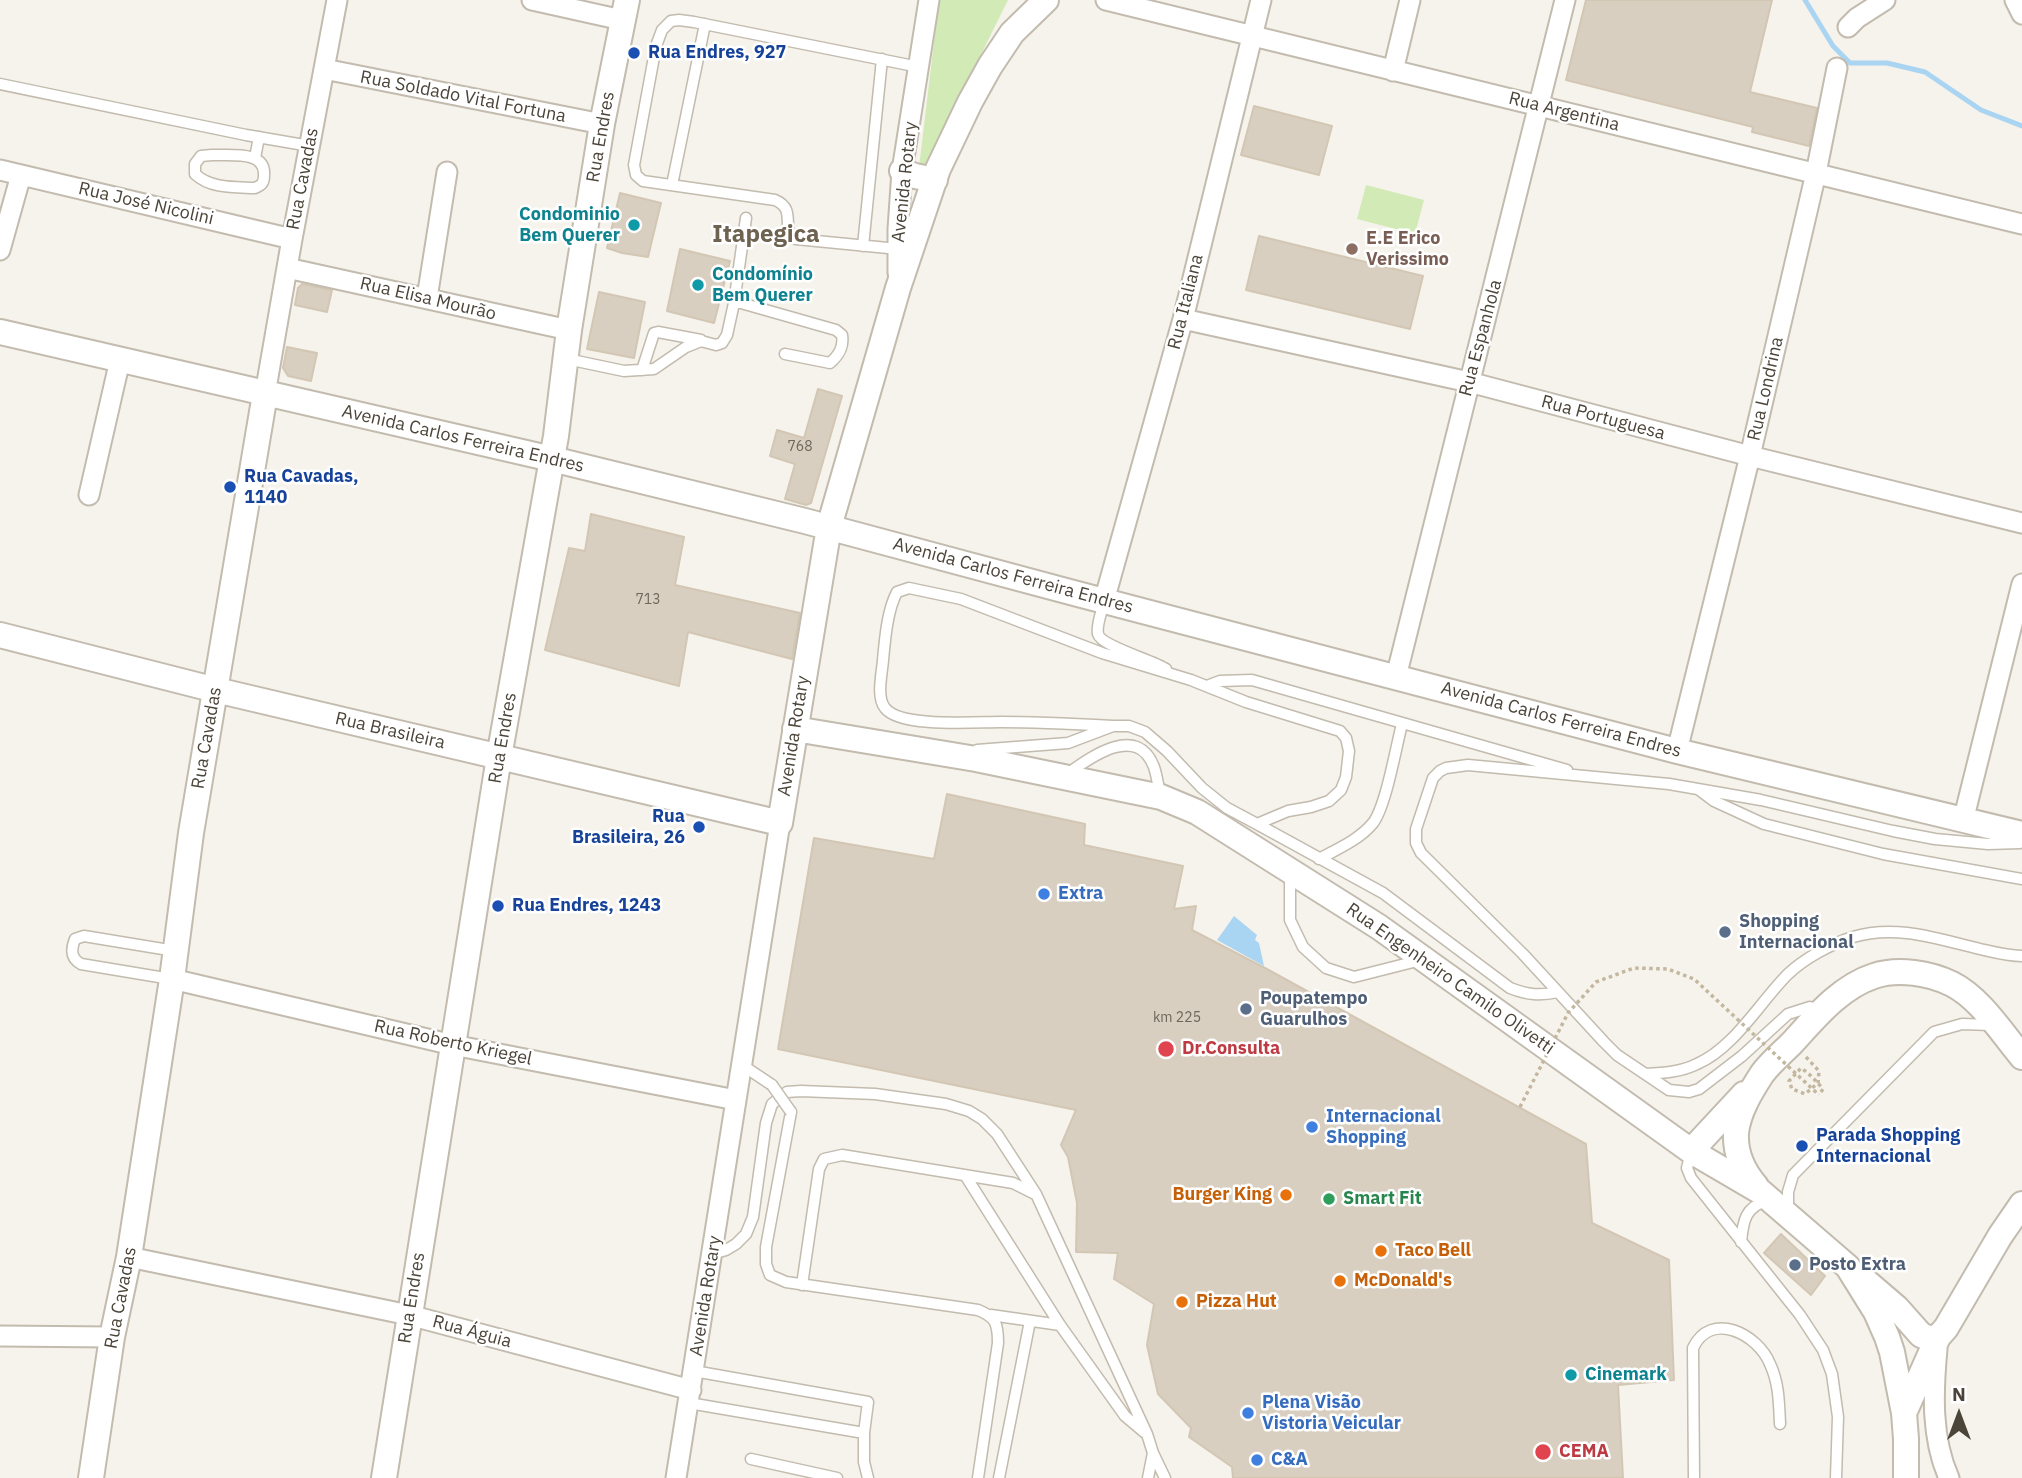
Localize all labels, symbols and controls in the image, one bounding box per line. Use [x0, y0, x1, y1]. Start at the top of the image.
place label: Rua Endres, 927 [648, 42, 786, 64]
marker: Rua Endres, 927 [626, 45, 642, 61]
street label: Rua Soldado Vital Fortuna [358, 66, 568, 128]
street label: Rua Argentina [1506, 88, 1622, 136]
street label: Rua Endres [582, 90, 620, 184]
street label: Avenida Rotary [888, 120, 922, 244]
street label: Rua Cavadas [283, 126, 323, 232]
street label: Rua José Nicolini [76, 178, 216, 230]
place label: Condominio Bem Querer [519, 204, 620, 246]
marker: Condominio Bem Querer [626, 217, 642, 233]
district label: Itapegica [712, 221, 820, 249]
place label: E.E Erico Verissimo [1366, 228, 1449, 270]
marker: E.E Erico Verissimo [1344, 241, 1360, 257]
street label: Rua Italiana [1164, 252, 1208, 352]
place label: Condomínio Bem Querer [712, 264, 813, 306]
street label: Rua Elisa Mourão [358, 273, 498, 325]
marker: Condomínio Bem Querer [690, 277, 706, 293]
street label: Rua Espanhola [1455, 277, 1507, 399]
street label: Rua Londrina [1744, 335, 1788, 443]
street label: Rua Portuguesa [1539, 391, 1667, 445]
street label: Avenida Carlos Ferreira Endres [340, 401, 586, 477]
house number: 768 [787, 439, 813, 455]
place label: Rua Cavadas, 1140 [244, 466, 359, 508]
marker: Rua Cavadas, 1140 [222, 479, 238, 495]
street label: Avenida Carlos Ferreira Endres [890, 533, 1136, 619]
house number: 713 [635, 592, 661, 608]
street label: Avenida Rotary [774, 674, 814, 798]
street label: Avenida Carlos Ferreira Endres [1438, 677, 1684, 763]
street label: Rua Cavadas [187, 685, 227, 791]
street label: Rua Endres [484, 691, 522, 785]
street label: Rua Brasileira [333, 708, 447, 754]
place label: Rua Brasileira, 26 [572, 806, 685, 848]
marker: Rua Brasileira, 26 [691, 819, 707, 835]
place label: Extra [1058, 883, 1103, 905]
marker: Extra [1036, 886, 1052, 902]
place label: Rua Endres, 1243 [512, 895, 661, 917]
marker: Rua Endres, 1243 [490, 898, 506, 914]
street label: Rua Engenheiro Camilo Olivetti [1342, 899, 1558, 1059]
place label: Shopping Internacional [1739, 911, 1854, 954]
marker: Shopping Internacional [1717, 924, 1733, 940]
place label: Poupatempo Guarulhos [1260, 988, 1368, 1030]
marker: Poupatempo Guarulhos [1238, 1001, 1254, 1017]
house number: km 225 [1153, 1010, 1201, 1026]
street label: Rua Roberto Kriegel [372, 1016, 534, 1070]
place label: Dr.Consulta [1182, 1038, 1280, 1060]
marker: Dr.Consulta [1156, 1039, 1176, 1059]
place label: Internacional Shopping [1326, 1106, 1441, 1148]
marker: Internacional Shopping [1304, 1119, 1320, 1135]
place label: Parada Shopping Internacional [1816, 1125, 1960, 1168]
marker: Parada Shopping Internacional [1794, 1138, 1810, 1154]
place label: Burger King [1172, 1184, 1272, 1206]
marker: Burger King [1278, 1187, 1294, 1203]
place label: Smart Fit [1343, 1188, 1422, 1210]
marker: Smart Fit [1321, 1191, 1337, 1207]
street label: Avenida Rotary [686, 1234, 726, 1358]
place label: Taco Bell [1395, 1240, 1471, 1262]
marker: Taco Bell [1373, 1243, 1389, 1259]
street label: Rua Cavadas [101, 1245, 141, 1351]
street label: Rua Endres [394, 1251, 430, 1345]
place label: Posto Extra [1809, 1254, 1906, 1276]
marker: Posto Extra [1787, 1257, 1803, 1273]
place label: McDonald's [1354, 1270, 1452, 1292]
marker: McDonald's [1332, 1273, 1348, 1289]
place label: Pizza Hut [1196, 1291, 1277, 1313]
marker: Pizza Hut [1174, 1294, 1190, 1310]
street label: Rua Águia [430, 1311, 514, 1353]
place label: Cinemark [1585, 1364, 1667, 1386]
marker: Cinemark [1563, 1367, 1579, 1383]
north arrow [1924, 1380, 1994, 1450]
text: N [1952, 1382, 1966, 1406]
place label: Plena Visão Vistoria Veicular [1262, 1392, 1401, 1434]
marker: Plena Visão Vistoria Veicular [1240, 1405, 1256, 1421]
place label: CEMA [1559, 1441, 1609, 1463]
marker: CEMA [1533, 1442, 1553, 1462]
place label: C&A [1271, 1449, 1308, 1471]
marker: C&A [1249, 1452, 1265, 1468]

